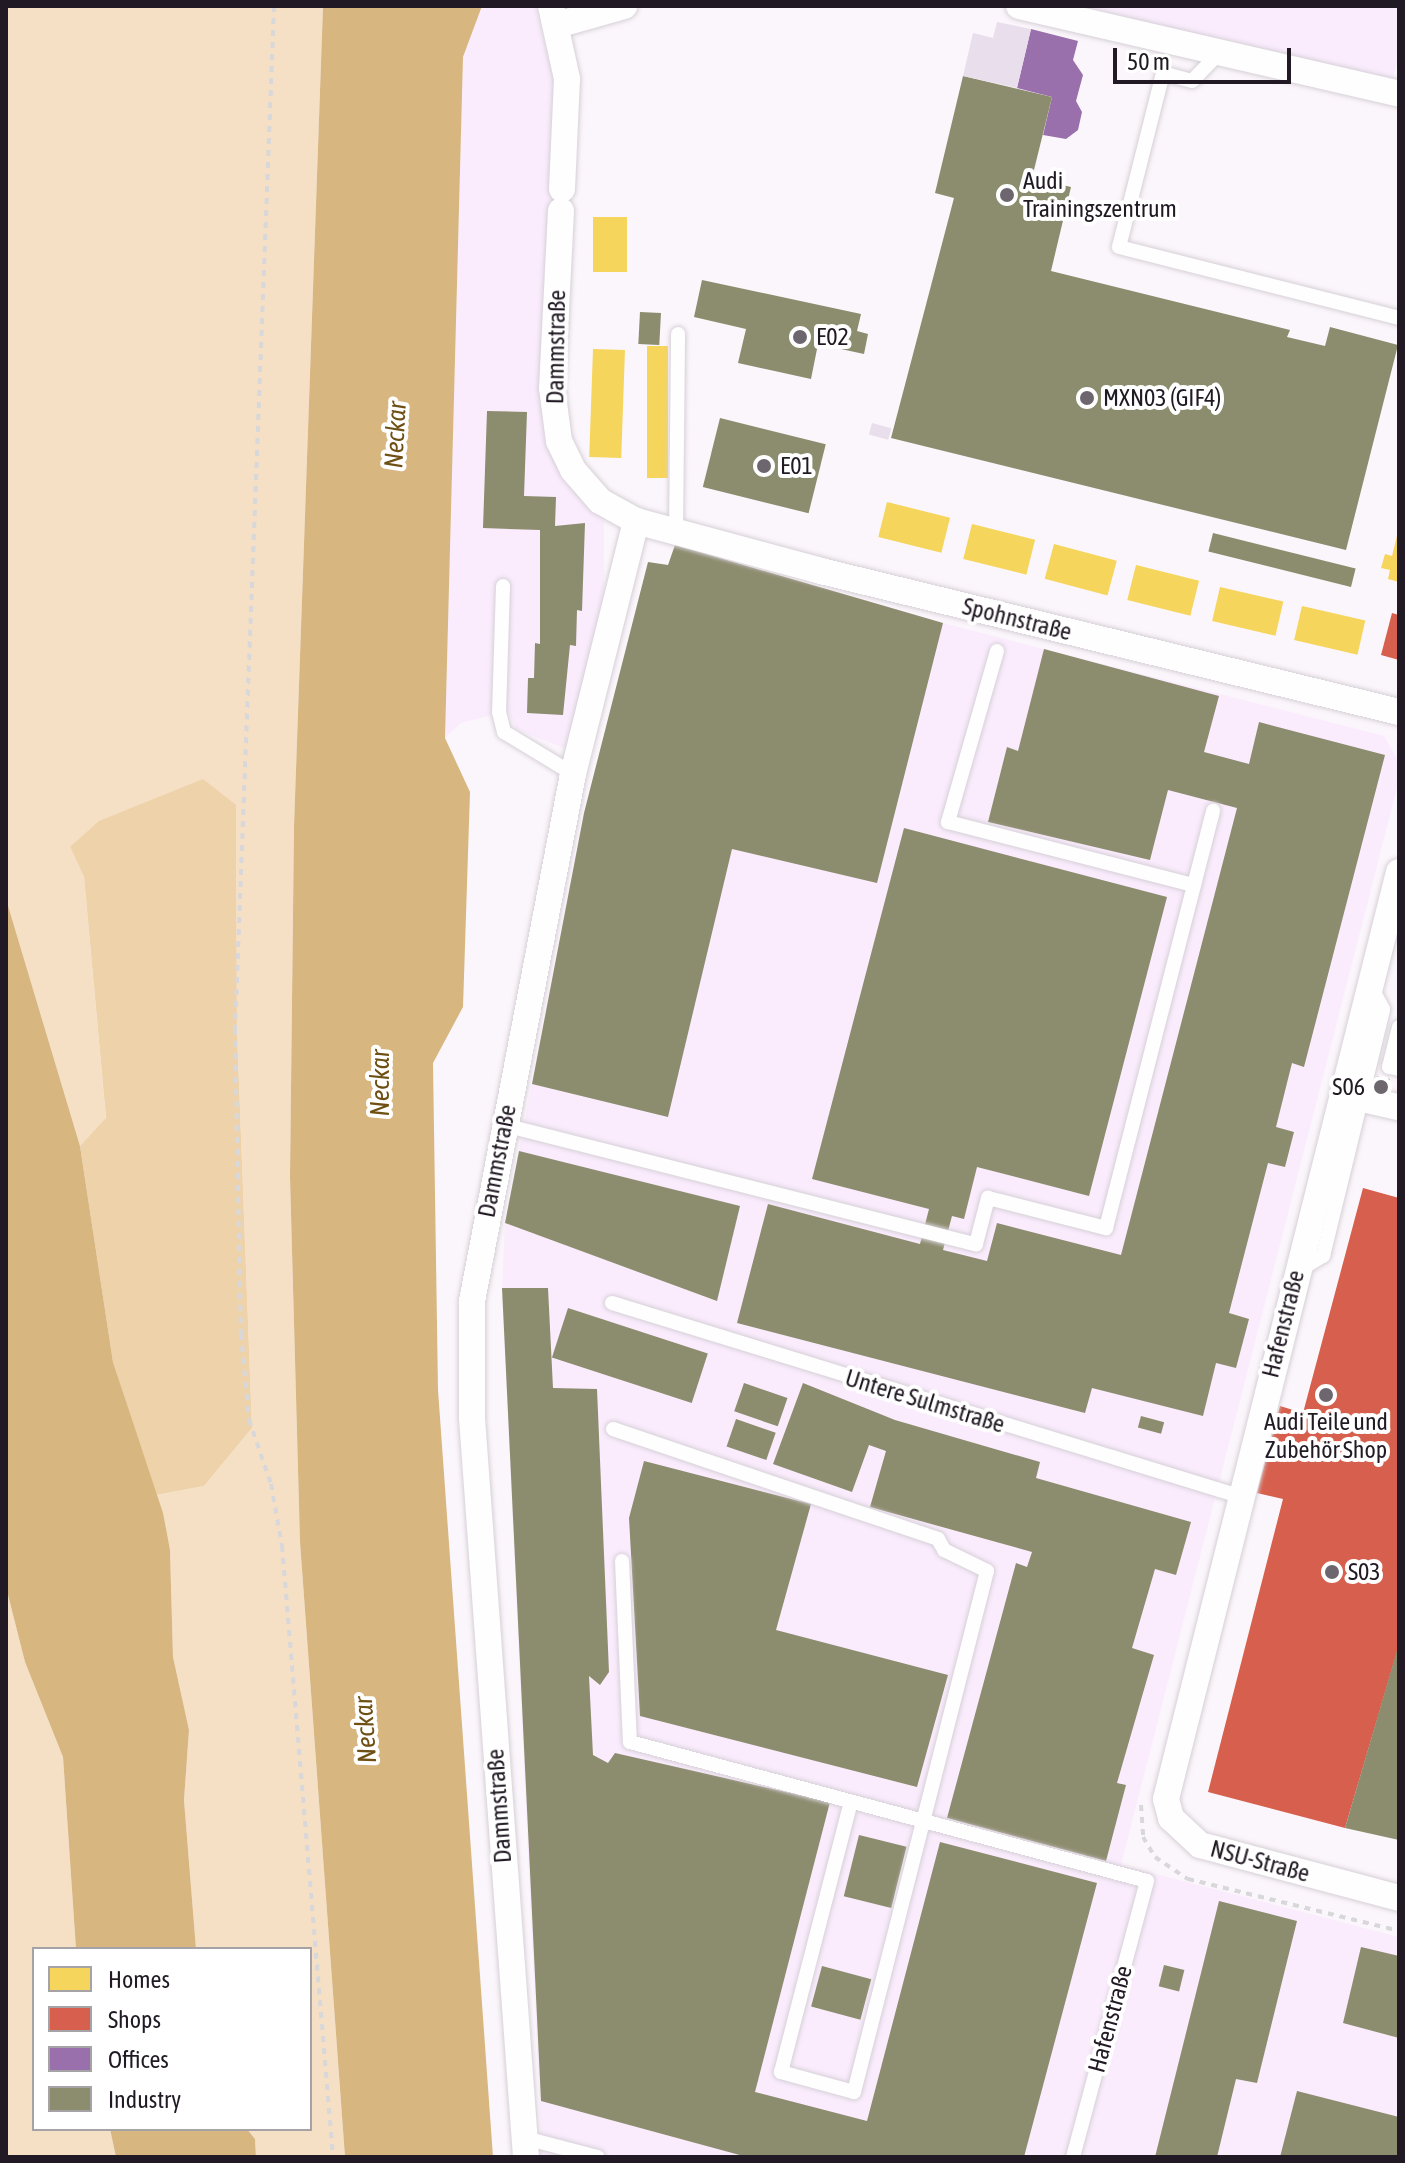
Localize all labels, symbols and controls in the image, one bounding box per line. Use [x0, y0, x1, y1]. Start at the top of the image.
scale bar [1117, 32, 1295, 82]
text: 50 m [1127, 48, 1170, 75]
place label: Audi Trainingszentrum [1023, 167, 1177, 223]
marker: Audi Trainingszentrum [998, 186, 1016, 204]
street label: Dammstraße [541, 290, 571, 404]
place label: E02 [816, 323, 849, 351]
marker: E02 [791, 328, 809, 346]
place label: MXN03 (GIF4) [1103, 384, 1221, 412]
marker: MXN03 (GIF4) [1078, 389, 1096, 407]
water label: Neckar [379, 401, 413, 469]
place label: E01 [780, 452, 813, 480]
marker: E01 [755, 457, 773, 475]
street label: Spohnstraße [960, 592, 1074, 646]
water label: Neckar [365, 1050, 397, 1116]
place label: S06 [1332, 1073, 1365, 1101]
marker: S06 [1372, 1078, 1390, 1096]
street label: Dammstraße [472, 1102, 522, 1220]
street label: Hafenstraße [1256, 1267, 1310, 1381]
street label: Untere Sulmstraße [842, 1363, 1008, 1439]
marker: Audi Teile und Zubehör Shop [1317, 1386, 1335, 1404]
place label: Audi Teile und Zubehör Shop [1264, 1408, 1388, 1464]
place label: S03 [1348, 1558, 1381, 1586]
marker: S03 [1323, 1563, 1341, 1581]
water label: Neckar [348, 1696, 384, 1764]
street label: Dammstraße [481, 1748, 517, 1864]
street label: NSU-Straße [1207, 1834, 1313, 1888]
legend [32, 1947, 312, 2131]
street label: Hafenstraße [1082, 1962, 1138, 2076]
text: Homes [108, 1966, 170, 1993]
text: Shops [108, 2006, 161, 2033]
text: Offices [108, 2046, 169, 2073]
text: Industry [108, 2086, 181, 2113]

